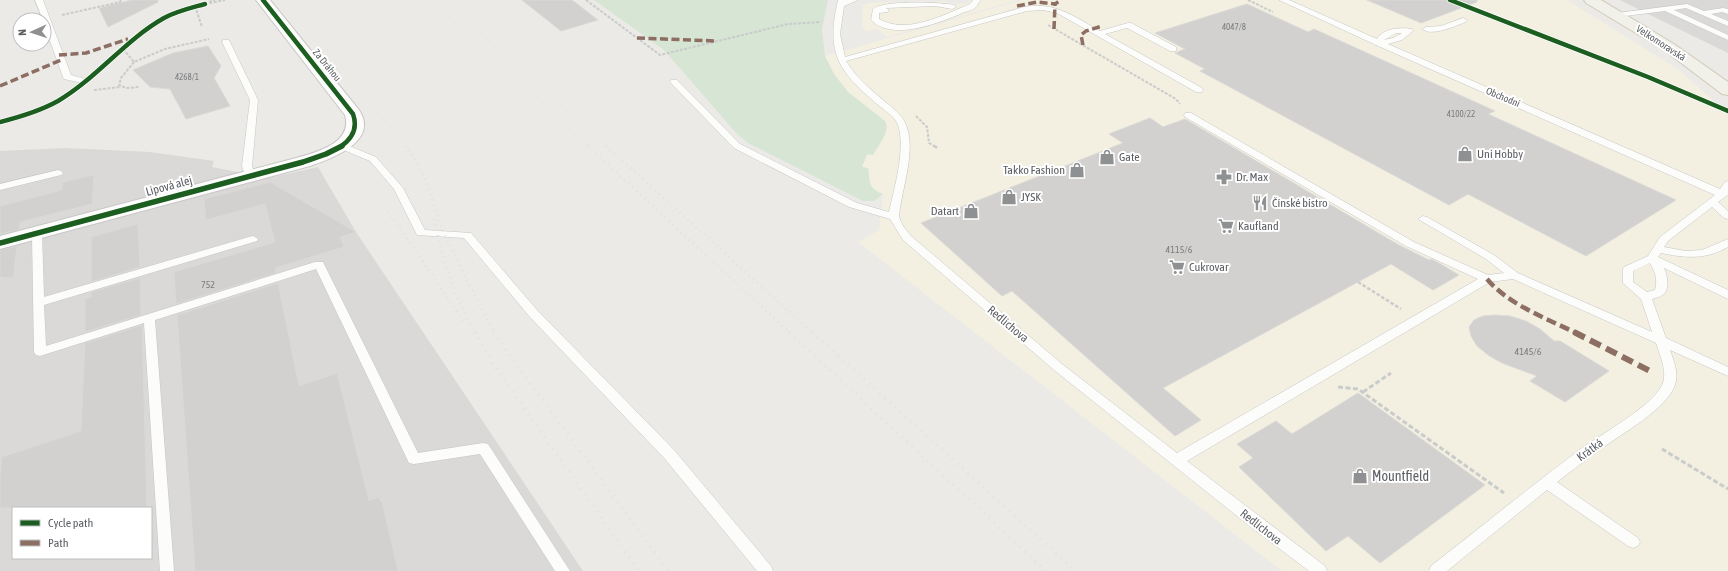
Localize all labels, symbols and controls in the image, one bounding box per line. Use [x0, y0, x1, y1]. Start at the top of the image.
north arrow [12, 12, 52, 52]
house number: 4047/8 [1222, 22, 1246, 32]
street label: Velkomoravská [1634, 23, 1688, 63]
text: N [16, 29, 28, 36]
street label: Za Dráhou [311, 47, 343, 83]
house number: 4268/1 [175, 72, 199, 82]
street label: Obchodní [1484, 85, 1522, 109]
house number: 4100/22 [1447, 109, 1475, 119]
shop icon: Uni Hobby [1456, 145, 1474, 163]
place label: Uni Hobby [1477, 147, 1523, 161]
shop icon: Gate [1098, 148, 1116, 166]
place label: Gate [1119, 150, 1140, 164]
shop icon: Takko Fashion [1068, 161, 1086, 179]
place label: Takko Fashion [1003, 163, 1065, 177]
pharmacy icon: Dr. Max [1215, 168, 1233, 186]
place label: Dr. Max [1236, 170, 1268, 184]
street label: Lipová alej [144, 173, 194, 199]
shop icon: JYSK [1000, 188, 1018, 206]
place label: JYSK [1021, 190, 1041, 204]
restaurant icon: Čínské bistro [1251, 194, 1269, 212]
place label: Čínské bistro [1272, 196, 1328, 210]
shop icon: Datart [962, 202, 980, 220]
place label: Datart [931, 204, 960, 218]
supermarket icon: Kaufland [1217, 217, 1235, 235]
place label: Kaufland [1238, 219, 1279, 233]
house number: 4115/6 [1166, 244, 1193, 255]
supermarket icon: Cukrovar [1168, 258, 1186, 276]
place label: Cukrovar [1189, 260, 1229, 274]
house number: 752 [201, 279, 215, 290]
street label: Redlichova [985, 303, 1031, 345]
house number: 4145/6 [1515, 346, 1542, 357]
street label: Krátká [1574, 436, 1606, 464]
shop icon: Mountfield [1351, 467, 1369, 485]
place label: Mountfield [1372, 468, 1429, 484]
street label: Redlichova [1237, 506, 1285, 548]
legend [12, 507, 152, 559]
text: Cycle path [48, 516, 93, 530]
text: Path [48, 536, 69, 550]

